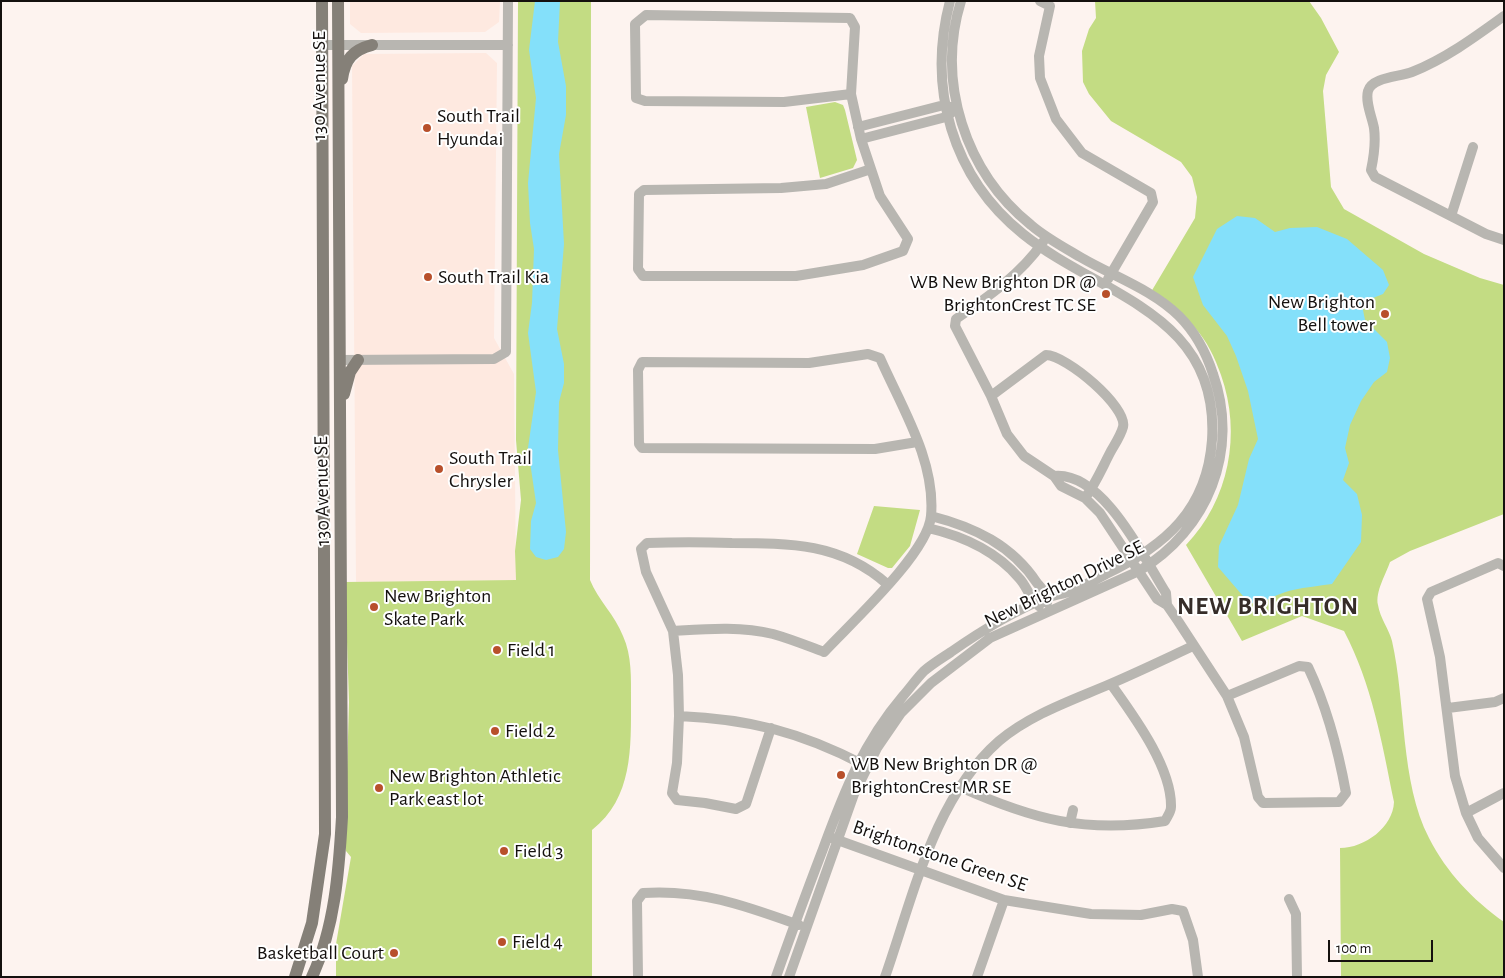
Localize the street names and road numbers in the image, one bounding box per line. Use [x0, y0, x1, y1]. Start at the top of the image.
street label: 130 Avenue SE [307, 31, 331, 141]
street label: 130 Avenue SE [309, 436, 335, 546]
street label: New Brighton Drive SE [980, 535, 1148, 633]
street label: Brightonstone Green SE [850, 815, 1030, 897]

